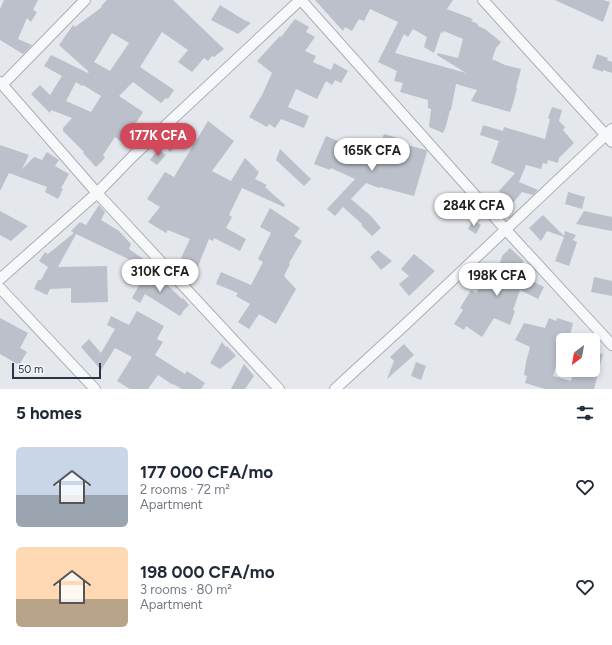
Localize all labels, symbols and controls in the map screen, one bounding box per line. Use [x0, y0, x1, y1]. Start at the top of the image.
pin: 177K CFA [117, 123, 199, 157]
text: 177K CFA [129, 128, 187, 143]
pin: 165K CFA [331, 138, 413, 172]
text: 165K CFA [343, 143, 401, 158]
pin: 284K CFA [433, 193, 515, 227]
text: 284K CFA [443, 198, 505, 213]
pin: 310K CFA [119, 259, 201, 293]
pin: 198K CFA [456, 263, 538, 297]
text: 310K CFA [131, 264, 189, 279]
text: 198K CFA [468, 268, 526, 283]
north arrow [556, 333, 600, 377]
map controls [556, 333, 600, 377]
scale bar [12, 361, 101, 380]
text: 50 m [18, 363, 43, 376]
icon: filters [574, 402, 596, 424]
text: 5 homes [16, 403, 82, 423]
text: 177 000 CFA/mo [140, 462, 273, 482]
icon: home [48, 463, 96, 511]
icon: heart [574, 476, 596, 498]
text: 2 rooms · 72 m² [140, 482, 230, 497]
text: Apartment [140, 497, 203, 512]
text: 198 000 CFA/mo [140, 562, 275, 582]
icon: home [48, 563, 96, 611]
icon: heart [574, 576, 596, 598]
text: 3 rooms · 80 m² [140, 582, 232, 597]
text: Apartment [140, 597, 203, 612]

